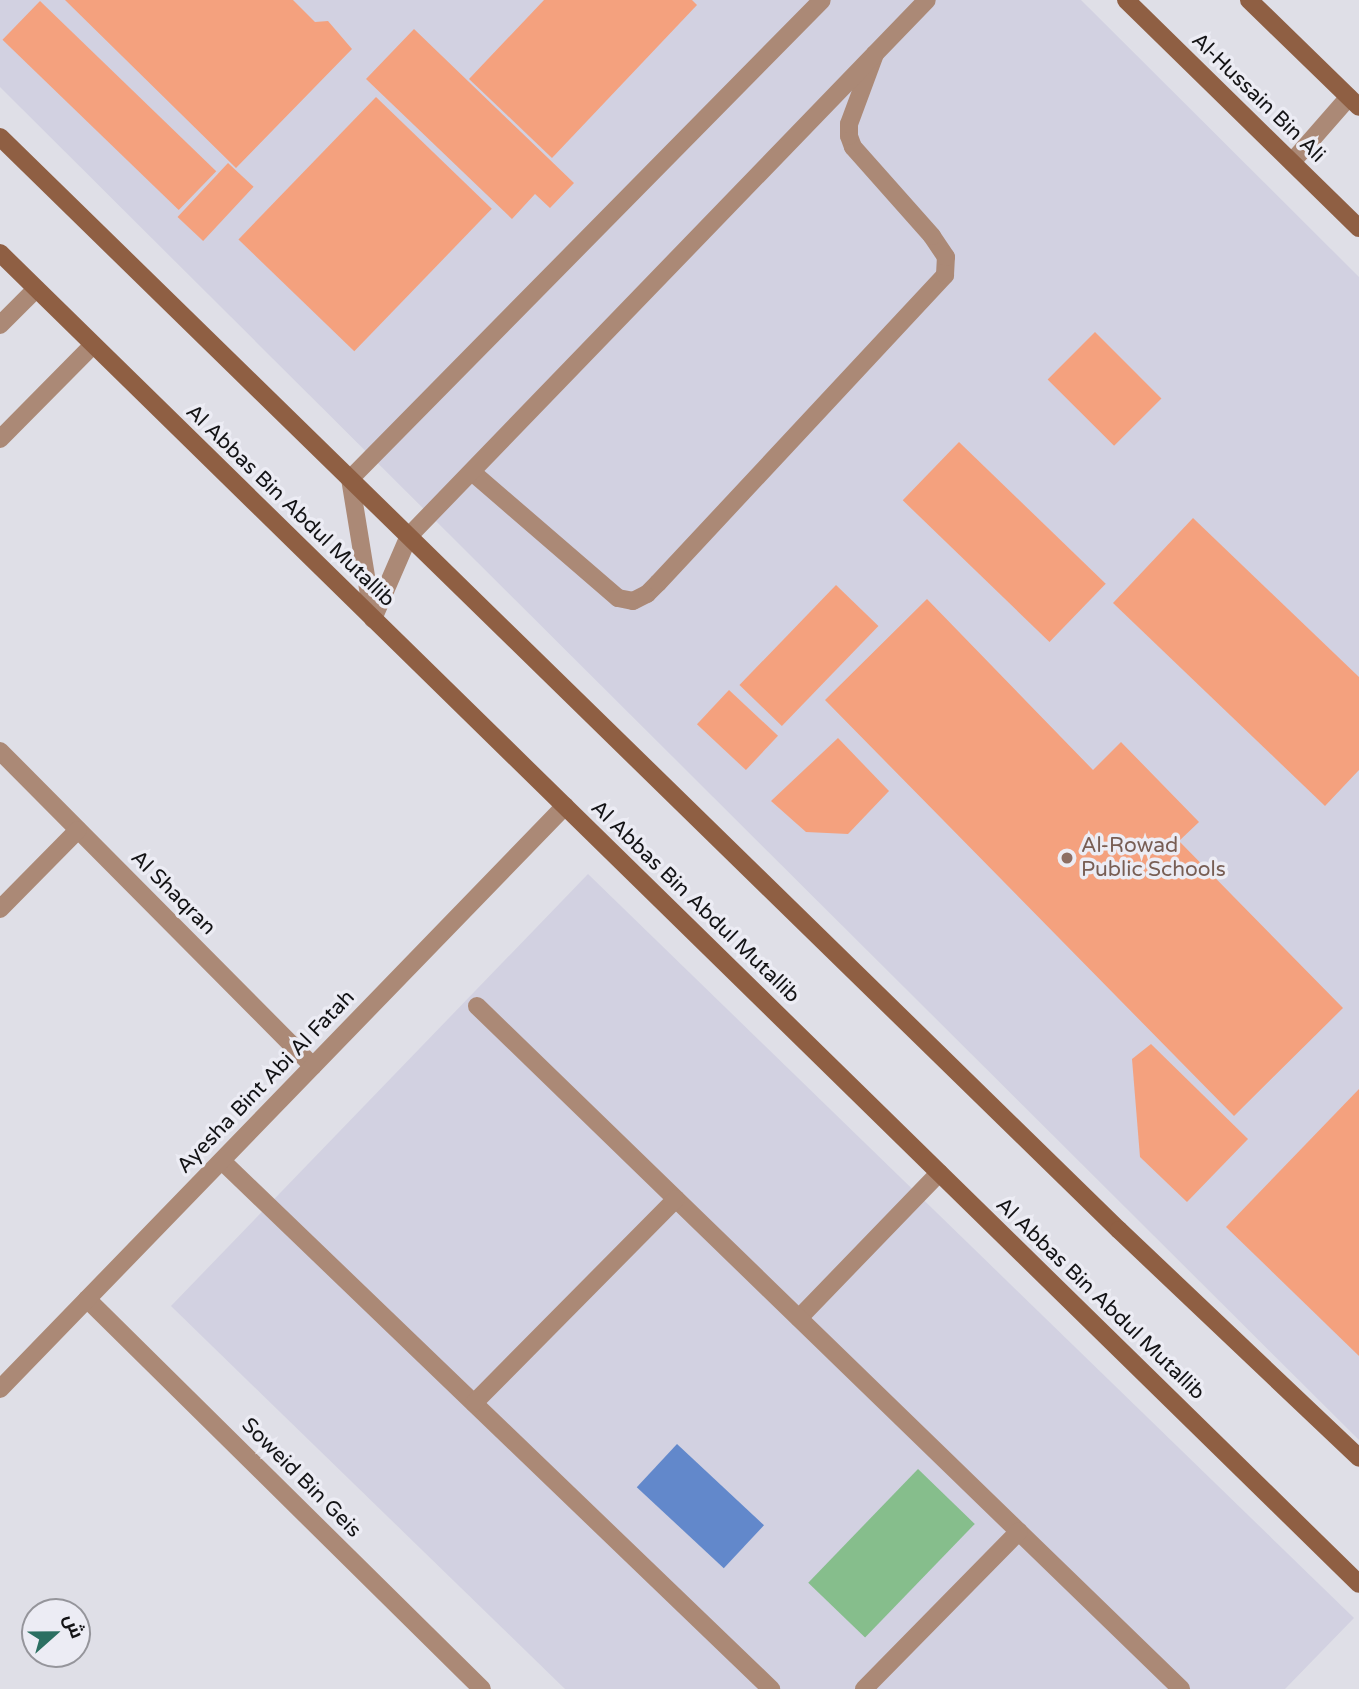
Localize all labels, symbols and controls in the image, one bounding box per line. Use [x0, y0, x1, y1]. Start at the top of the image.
street label: Al-Hussain Bin Ali [1186, 28, 1330, 168]
street label: Al Abbas Bin Abdul Mutallib [180, 399, 400, 613]
street label: Al Abbas Bin Abdul Mutallib [585, 795, 805, 1009]
place label: Al-Rowad Public Schools [1081, 833, 1226, 883]
street label: Al Shaqran [125, 845, 221, 941]
marker: Al-Rowad Public Schools [1059, 850, 1075, 866]
street label: Ayesha Bint Abi Al Fatah [172, 985, 360, 1179]
street label: Al Abbas Bin Abdul Mutallib [990, 1192, 1210, 1406]
street label: Soweid Bin Geis [236, 1413, 366, 1543]
north arrow [21, 1598, 91, 1668]
text: ش [59, 1611, 88, 1642]

